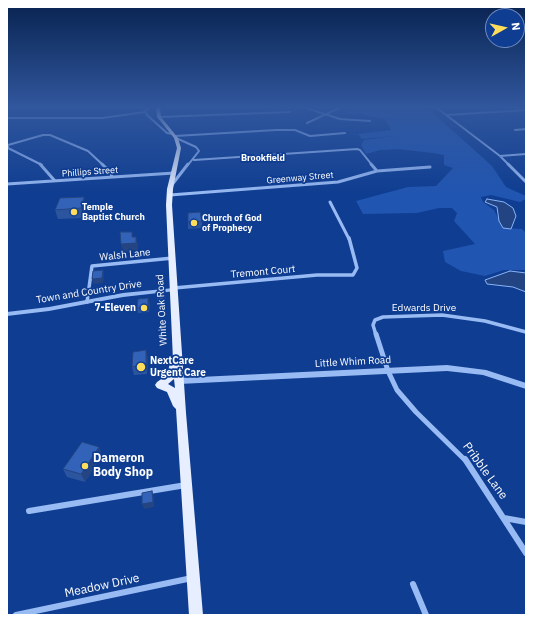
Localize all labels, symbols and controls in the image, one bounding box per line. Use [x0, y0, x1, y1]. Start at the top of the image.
north arrow [485, 8, 525, 48]
text: N [508, 22, 523, 31]
district label: Brookfield [241, 153, 285, 163]
street label: Phillips Street [62, 165, 118, 179]
street label: Greenway Street [266, 170, 334, 186]
place label: Temple Baptist Church [82, 202, 145, 223]
marker: Temple Baptist Church [69, 207, 79, 217]
place label: Church of God of Prophecy [202, 213, 262, 234]
marker: Church of God of Prophecy [189, 218, 199, 228]
street label: Walsh Lane [99, 246, 151, 264]
street label: Tremont Court [230, 263, 296, 281]
street label: White Oak Road [154, 274, 170, 346]
street label: Town and Country Drive [35, 278, 143, 306]
place label: 7-Eleven [94, 302, 136, 314]
street label: Edwards Drive [392, 302, 456, 314]
marker: 7-Eleven [139, 303, 149, 313]
street label: Little Whim Road [315, 354, 391, 370]
place label: NextCare Urgent Care [150, 355, 206, 378]
marker: NextCare Urgent Care [135, 361, 147, 373]
street label: Pribble Lane [459, 440, 511, 502]
place label: Dameron Body Shop [93, 452, 153, 480]
marker: Dameron Body Shop [80, 461, 90, 471]
street label: Meadow Drive [63, 571, 141, 601]

